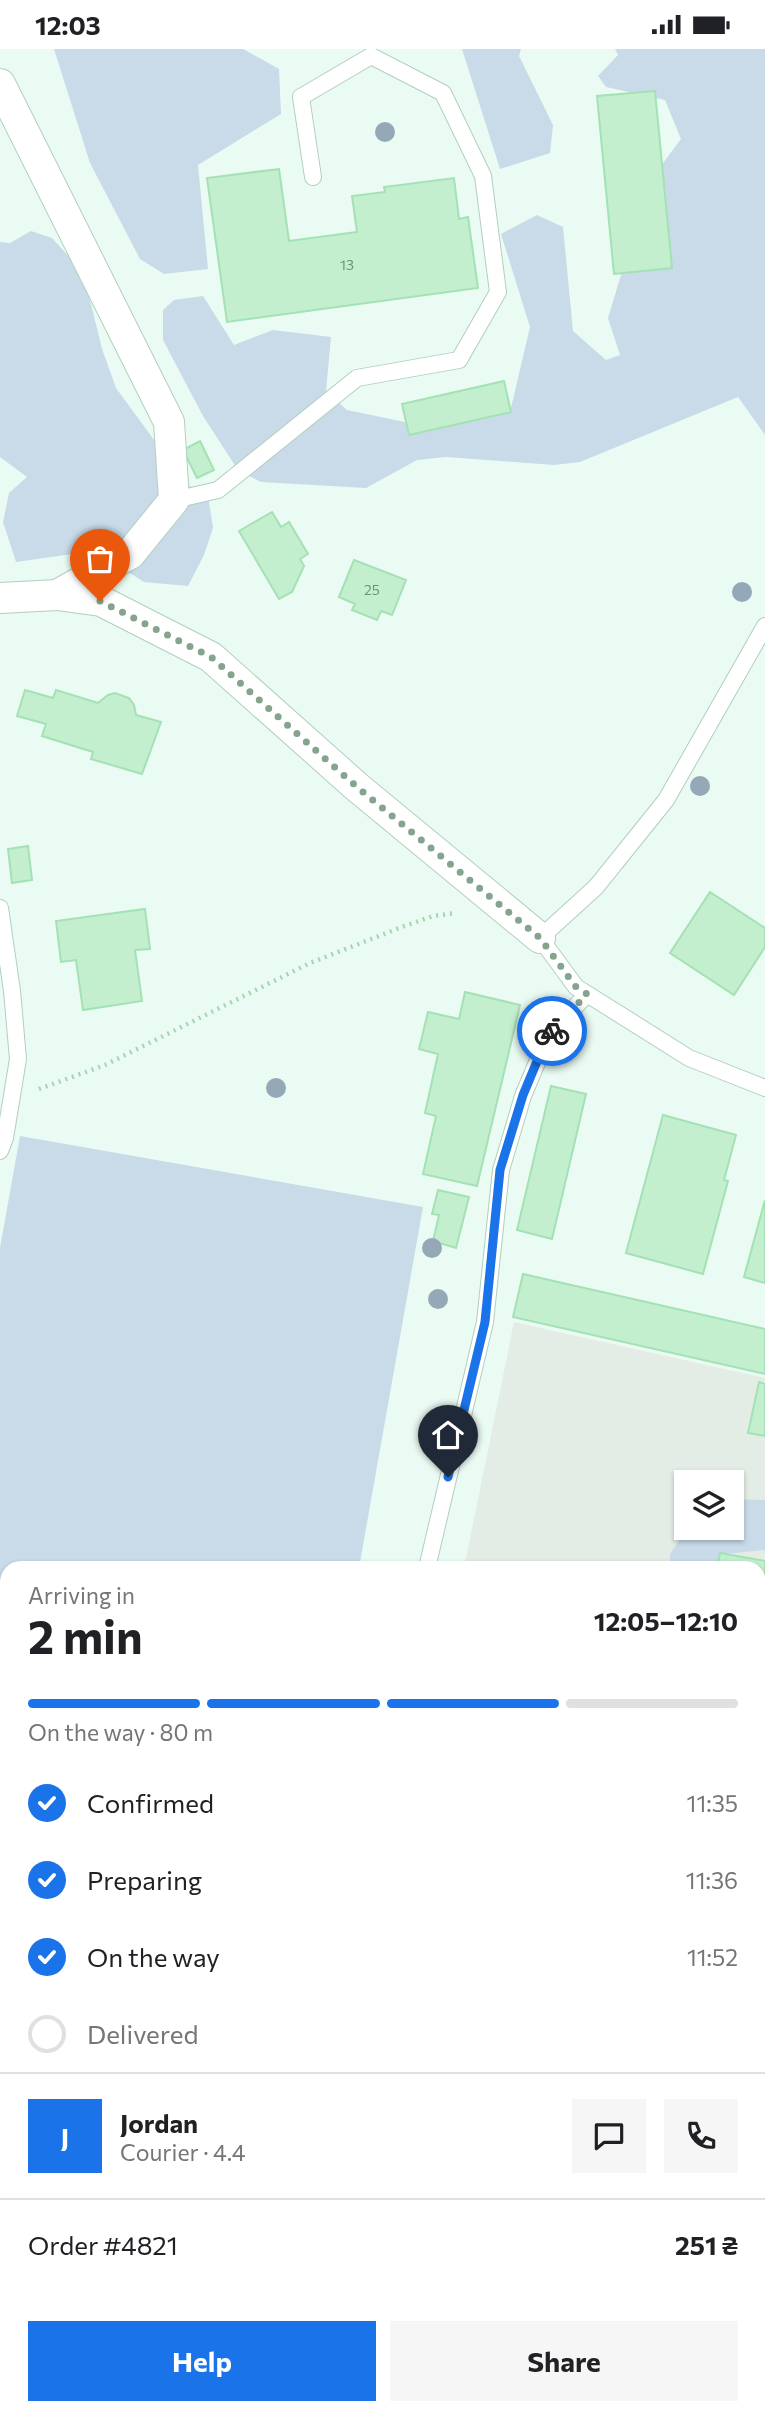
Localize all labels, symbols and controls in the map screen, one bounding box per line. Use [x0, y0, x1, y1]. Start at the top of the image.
text: 12:03 [35, 9, 101, 40]
house number: 13 [340, 256, 354, 273]
pin [70, 529, 130, 601]
icon: bag [81, 540, 119, 578]
house number: 25 [364, 581, 380, 598]
courier [517, 996, 587, 1066]
icon: bike [533, 1012, 571, 1050]
pin [418, 1405, 478, 1477]
icon: home [429, 1416, 467, 1454]
map controls [674, 1470, 744, 1540]
button: layers [674, 1470, 744, 1540]
text: Arriving in [28, 1581, 135, 1609]
text: 12:05–12:10 [594, 1605, 738, 1636]
text: 2 min [28, 1607, 143, 1663]
text: On the way · 80 m [28, 1718, 213, 1746]
icon: check [28, 1784, 66, 1822]
text: Confirmed [87, 1787, 214, 1818]
text: 11:35 [687, 1789, 738, 1817]
icon: check [28, 1861, 66, 1899]
text: Preparing [87, 1864, 202, 1895]
text: 11:36 [686, 1866, 738, 1894]
icon: check [28, 1938, 66, 1976]
text: On the way [87, 1941, 220, 1972]
text: 11:52 [687, 1943, 738, 1971]
text: Delivered [87, 2018, 198, 2049]
button: chat [572, 2099, 646, 2173]
button: phone [664, 2099, 738, 2173]
text: Jordan [120, 2107, 198, 2138]
text: J [61, 2121, 69, 2152]
text: Courier · 4.4 [120, 2138, 246, 2166]
text: Order #4821 [28, 2229, 178, 2260]
text: 251 ₴ [675, 2229, 738, 2260]
button: Help [28, 2321, 376, 2401]
button: Share [390, 2321, 738, 2401]

